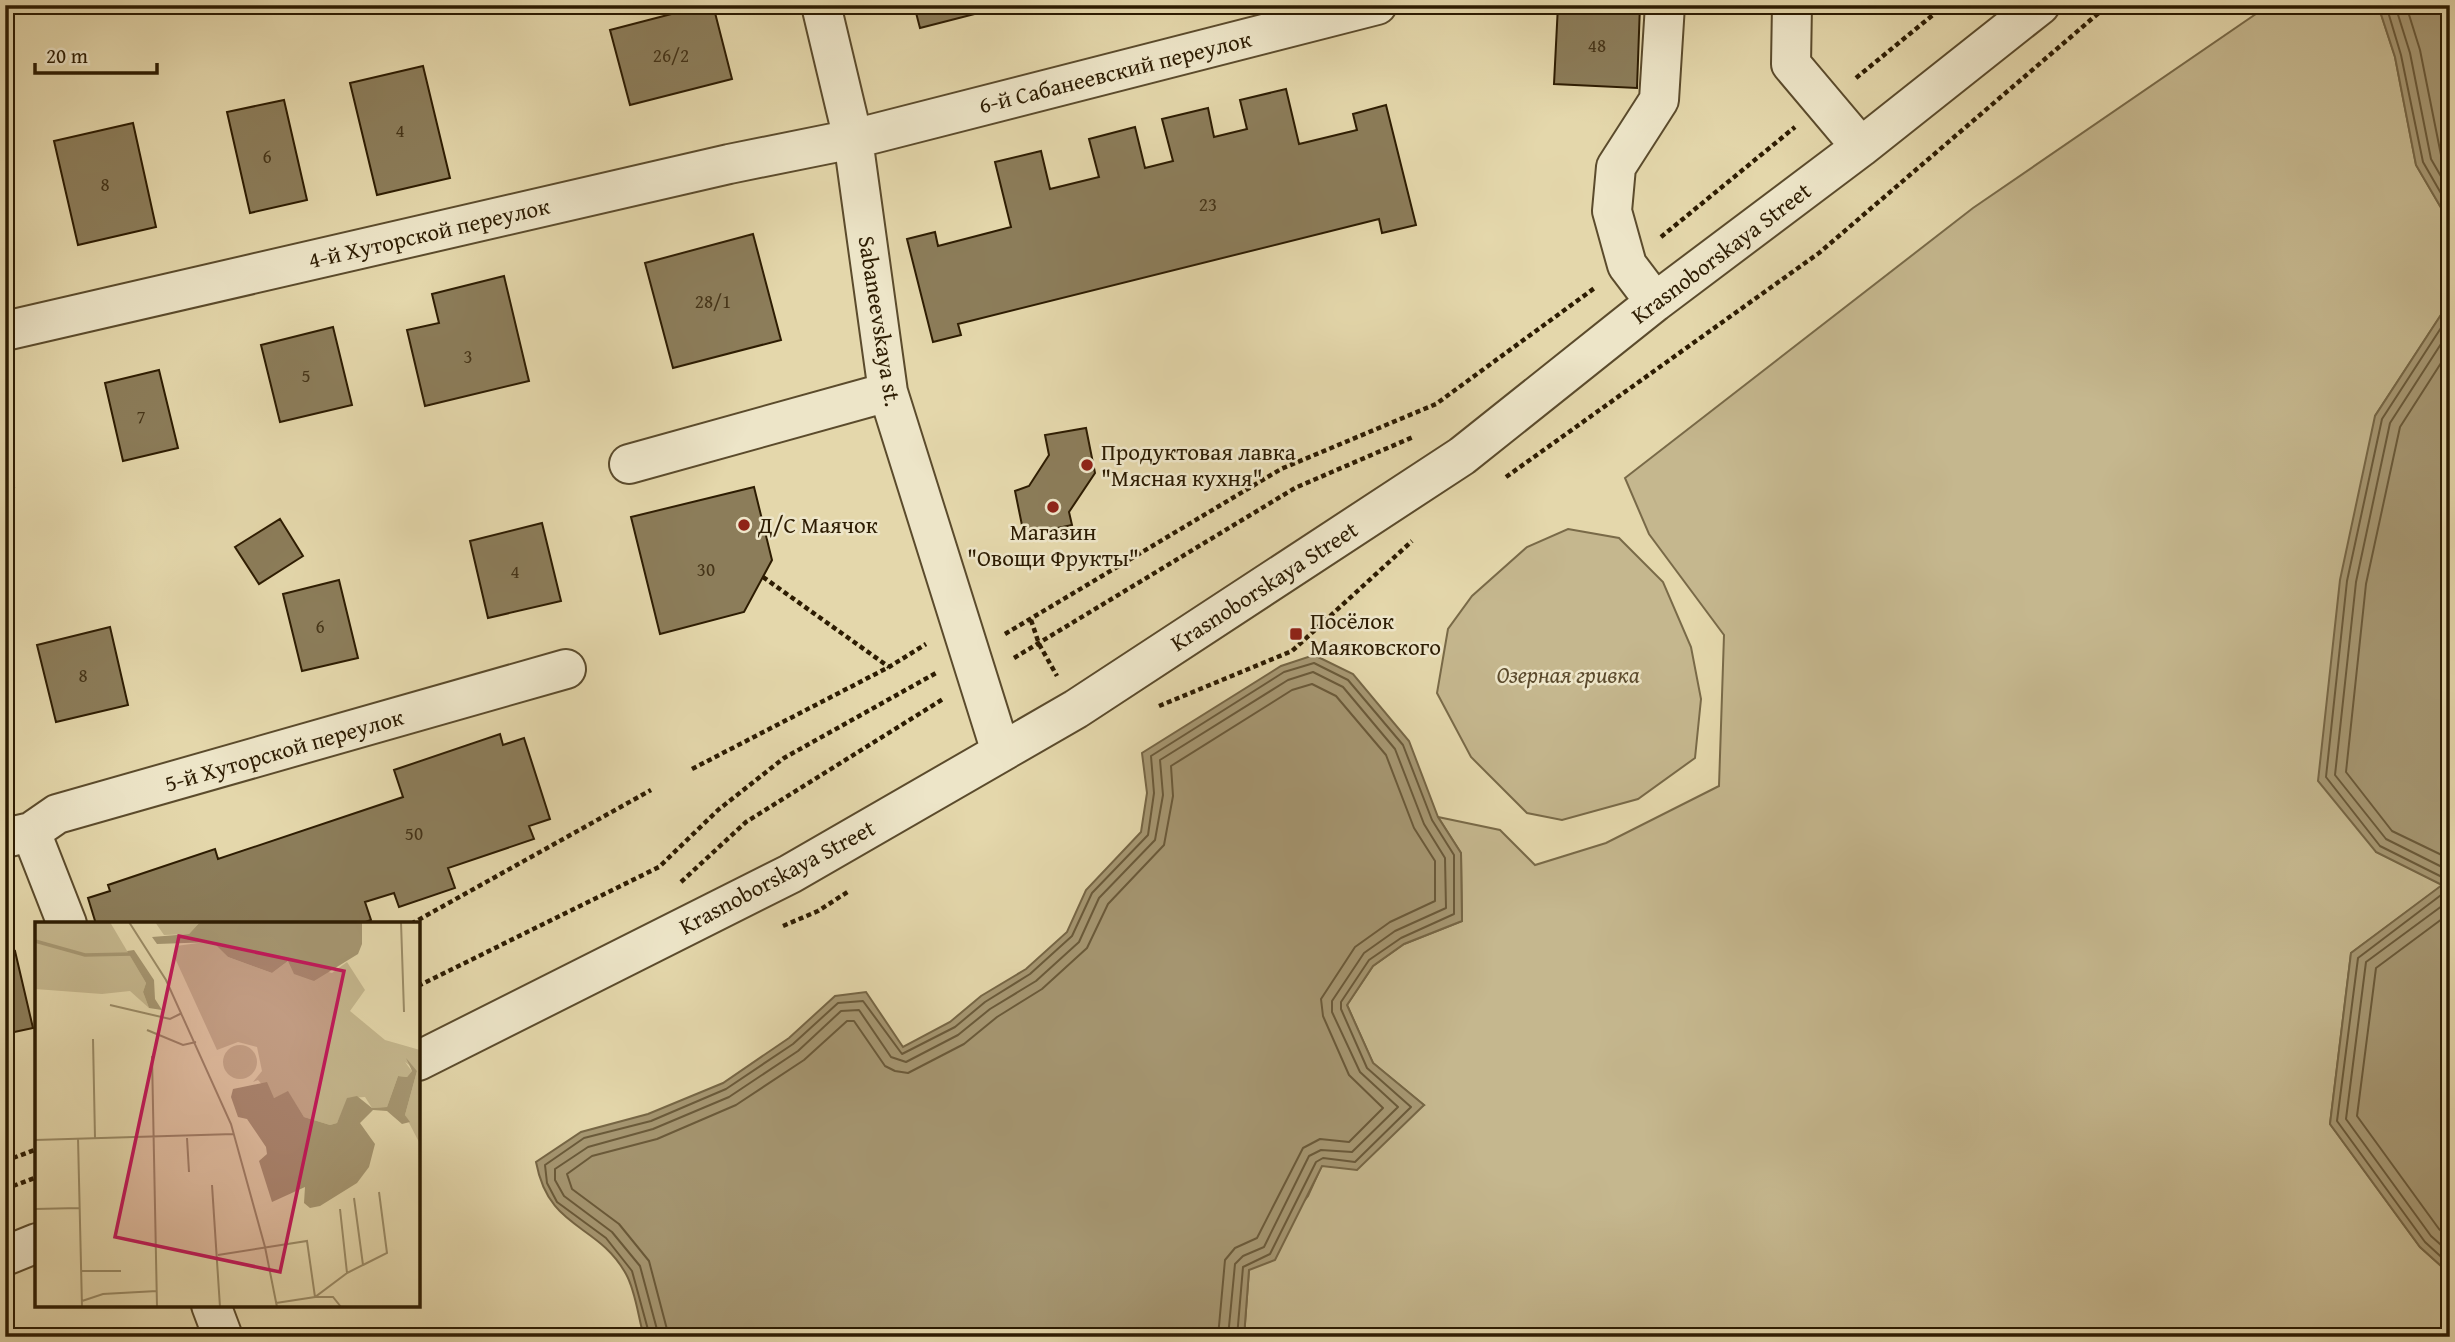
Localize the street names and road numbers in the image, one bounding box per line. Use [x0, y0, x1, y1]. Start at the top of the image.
street label: 6-й Сабанеевский переулок [975, 22, 1255, 121]
street label: Krasnoborskaya Street [1624, 174, 1817, 331]
street label: 4-й Хуторской переулок [305, 189, 553, 276]
street label: Sabaneevskaya st. [851, 233, 910, 409]
street label: Krasnoborskaya Street [1164, 513, 1364, 659]
street label: 5-й Хуторской переулок [161, 700, 407, 799]
street label: Krasnoborskaya Street [673, 811, 881, 942]

